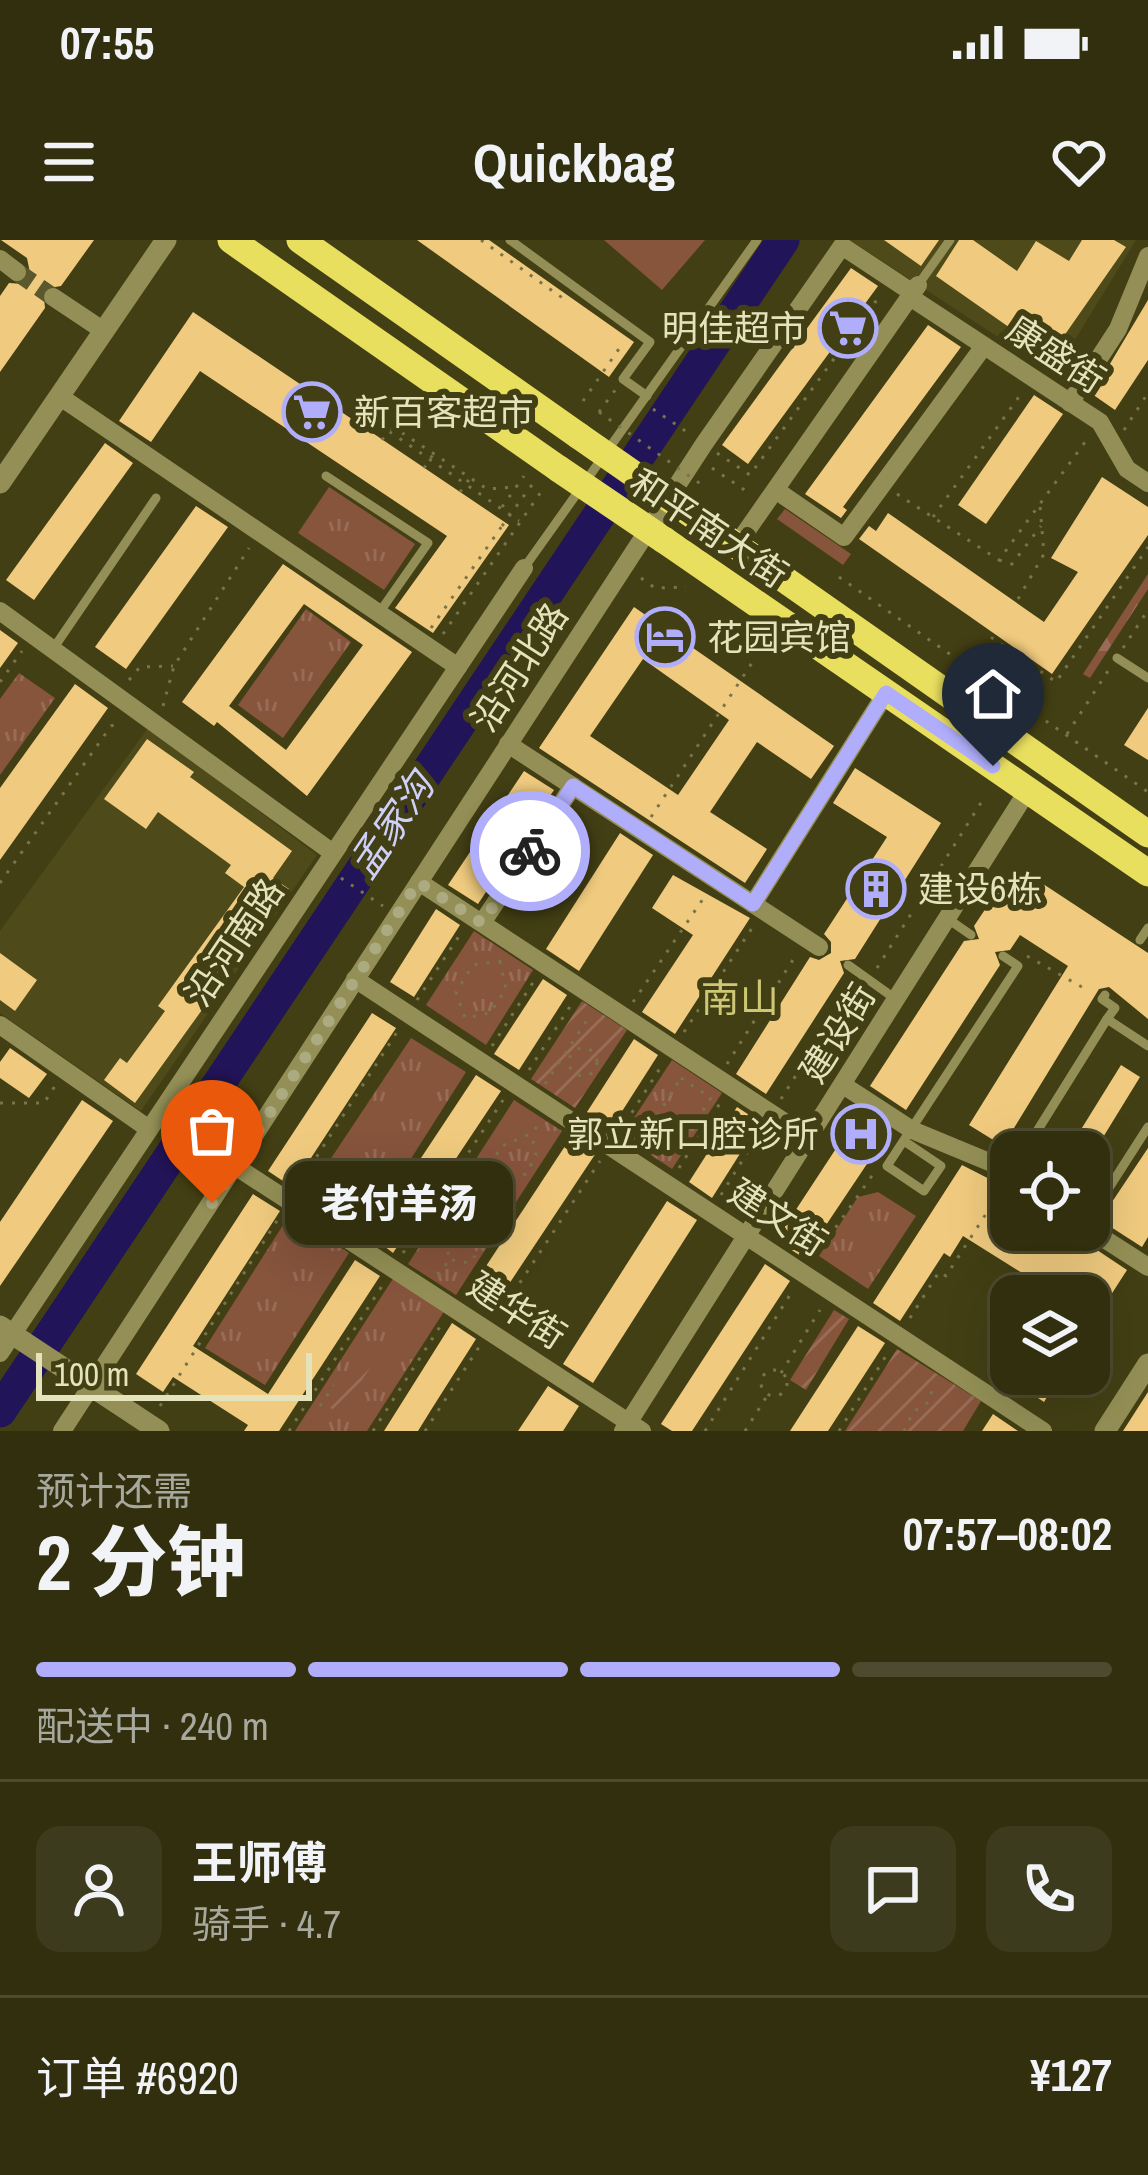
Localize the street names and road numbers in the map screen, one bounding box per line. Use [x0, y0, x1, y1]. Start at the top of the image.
street label: 康盛街 [998, 304, 1114, 404]
street label: 和平南大街 [621, 458, 797, 598]
street label: 沿河北路 [460, 594, 578, 740]
street label: 沿河南路 [174, 869, 294, 1015]
street label: 建设街 [788, 974, 886, 1092]
street label: 建文街 [720, 1167, 836, 1267]
street label: 建华街 [459, 1260, 575, 1360]

